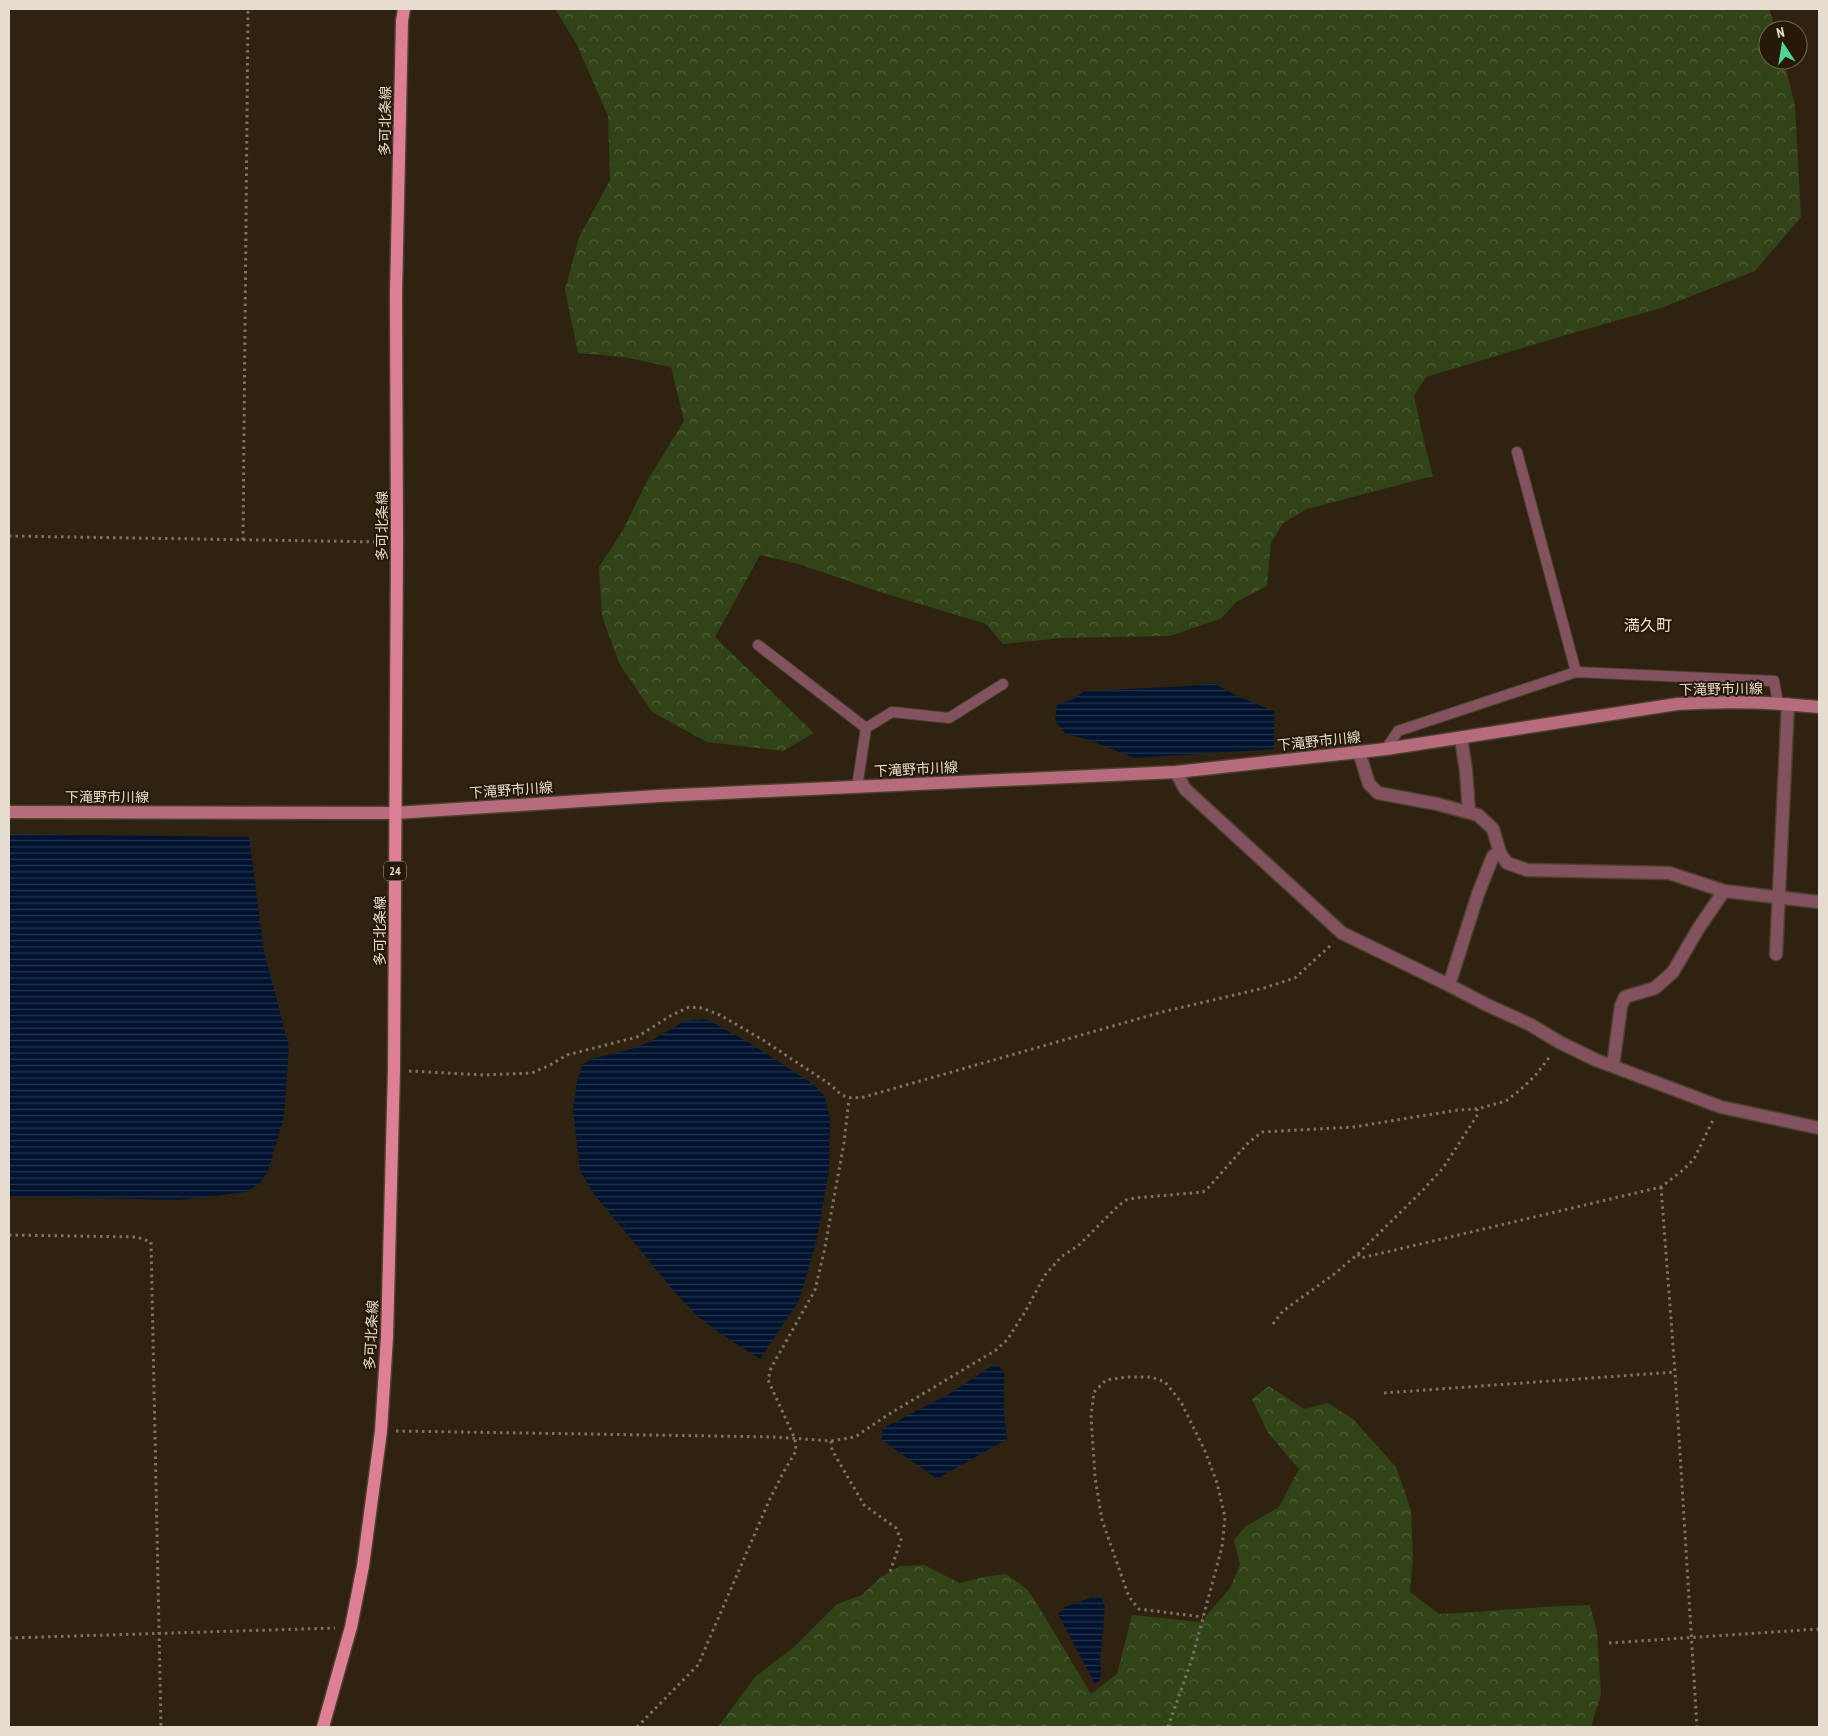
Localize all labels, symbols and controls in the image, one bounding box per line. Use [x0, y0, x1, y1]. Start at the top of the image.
north arrow [1758, 20, 1808, 70]
text: N [1775, 23, 1786, 42]
street label: 多可北条線 [375, 86, 395, 156]
street label: 多可北条線 [373, 491, 391, 561]
district label: 満久町 [1624, 615, 1672, 635]
street label: 下滝野市川線 [1679, 679, 1763, 699]
street label: 下滝野市川線 [1276, 728, 1362, 754]
street label: 下滝野市川線 [874, 758, 958, 780]
street label: 下滝野市川線 [468, 778, 554, 802]
street label: 下滝野市川線 [65, 788, 149, 806]
road number: 24 [384, 861, 406, 880]
street label: 多可北条線 [371, 896, 389, 966]
street label: 多可北条線 [360, 1300, 382, 1370]

